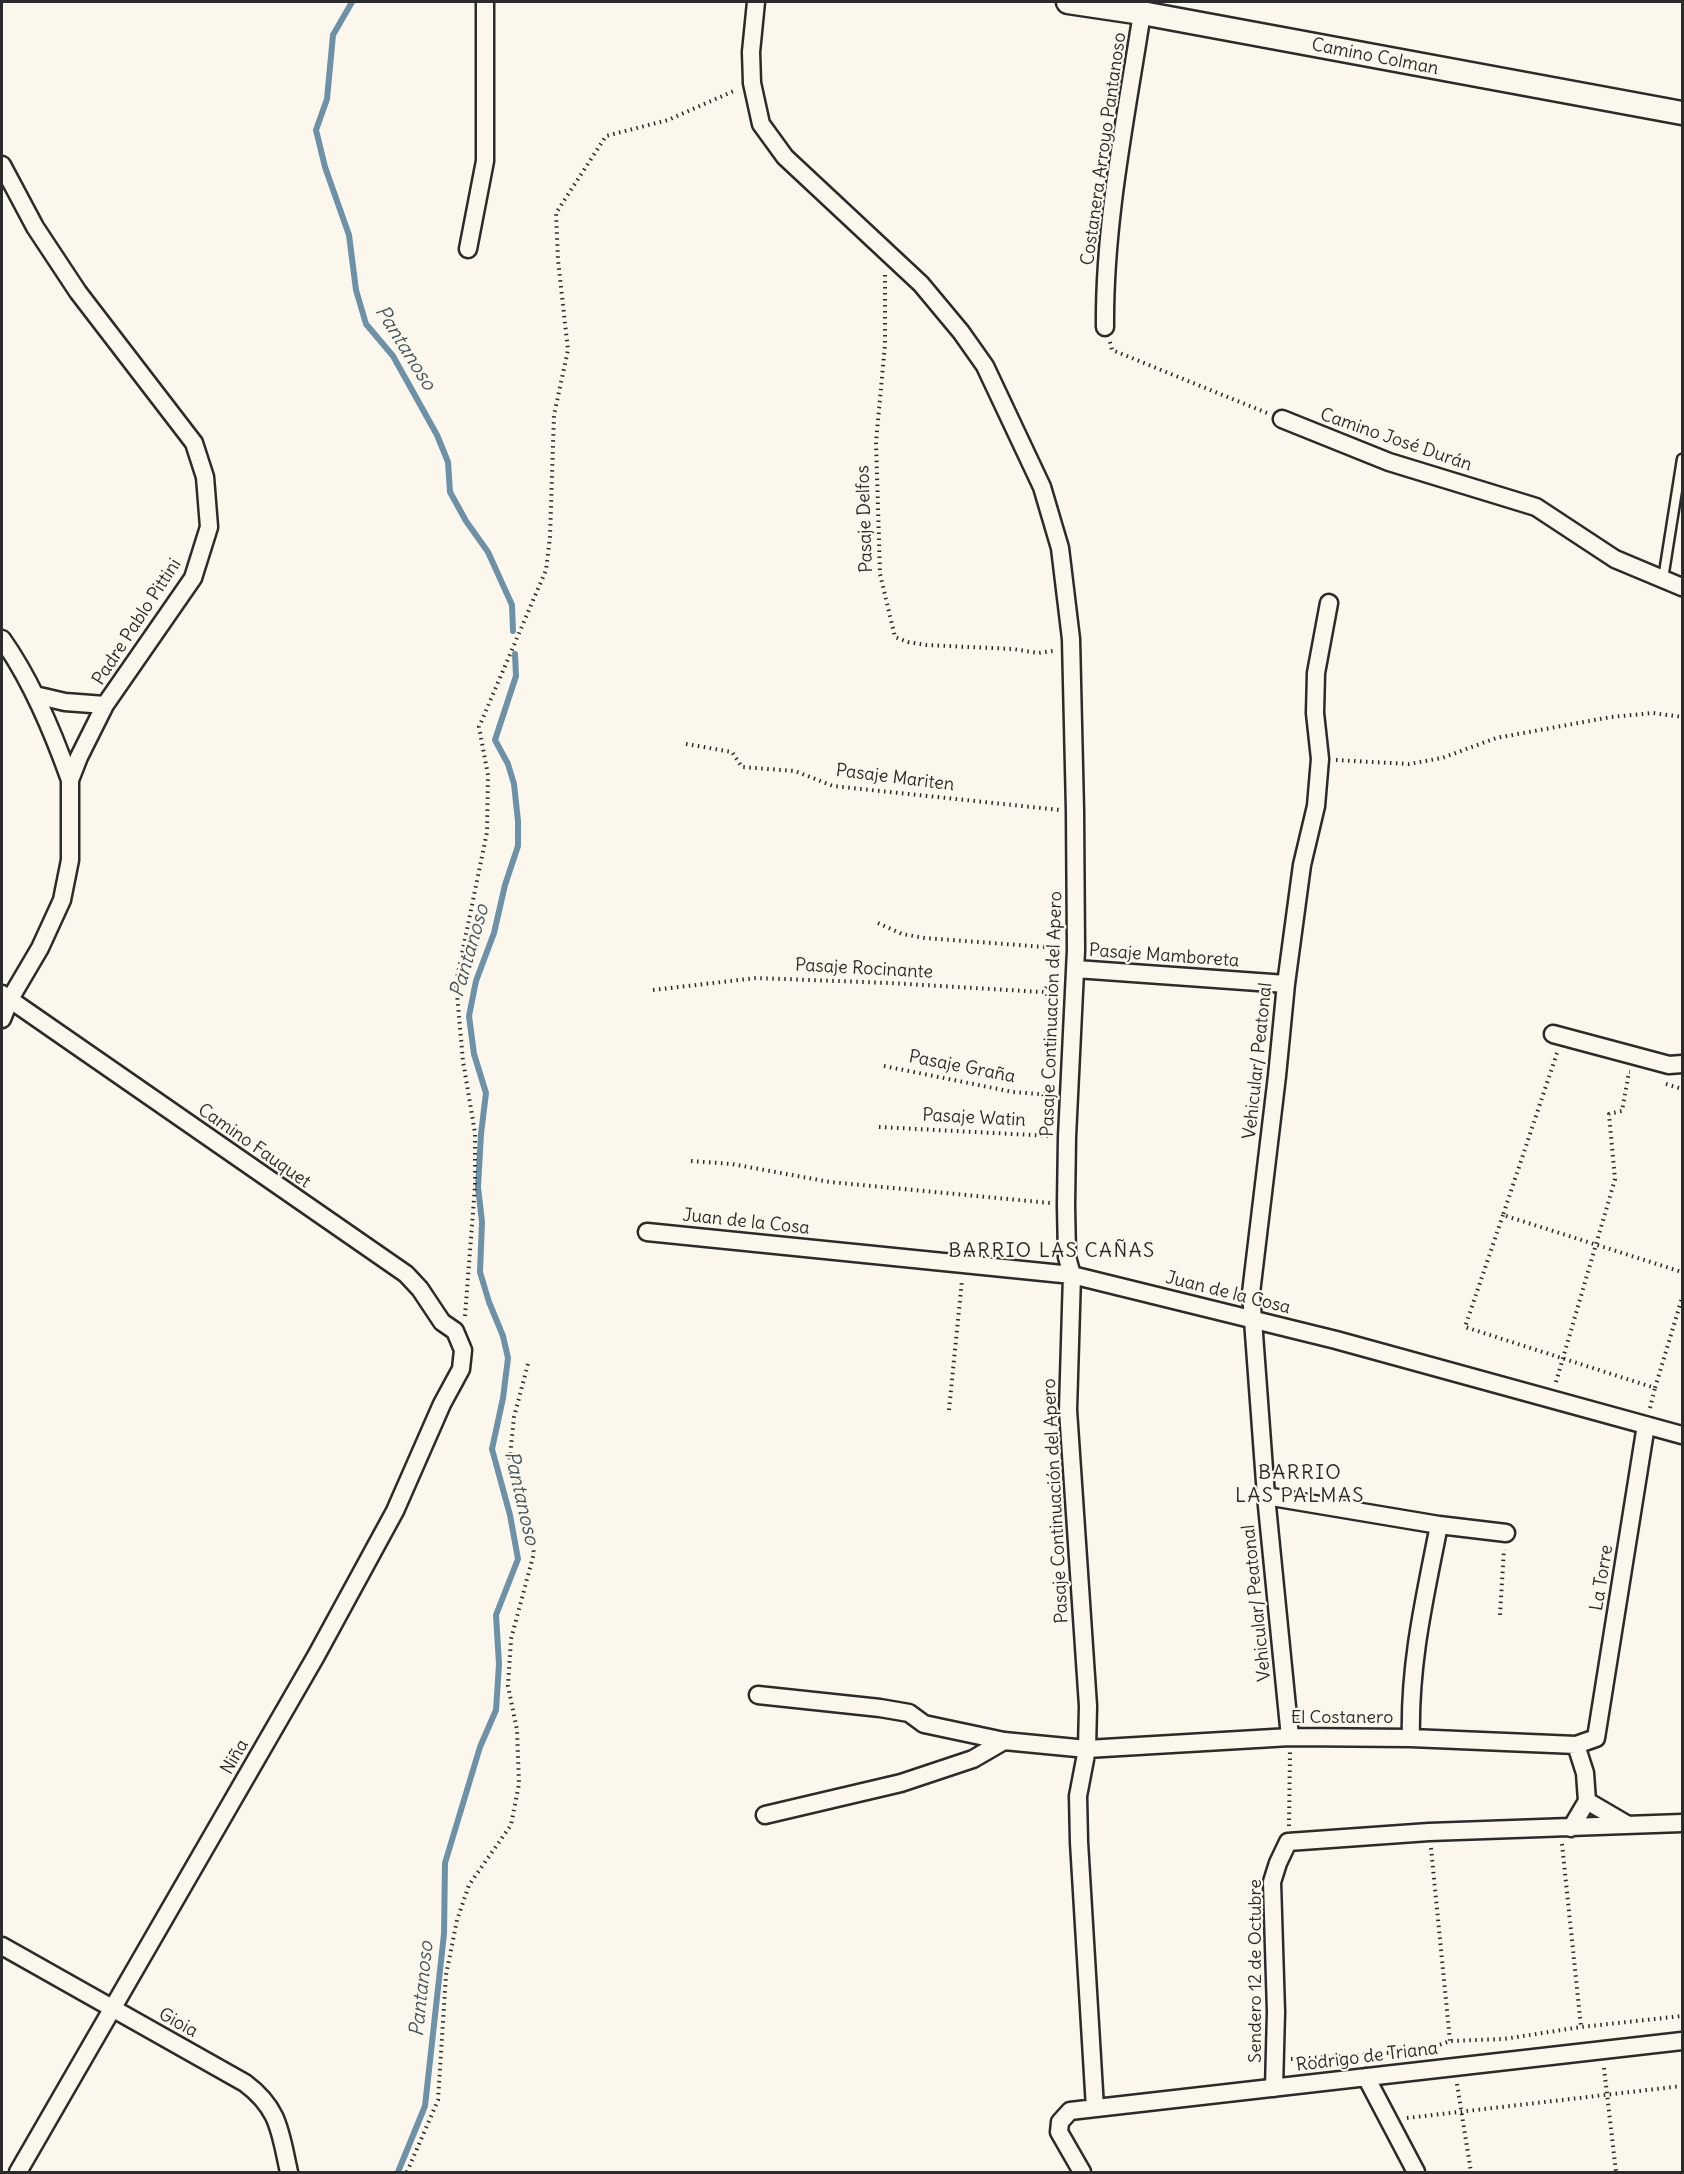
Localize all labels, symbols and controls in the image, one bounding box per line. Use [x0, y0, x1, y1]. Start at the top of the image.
street label: Costanera Arroyo Pantanoso [1077, 31, 1131, 267]
street label: Camino Colman [1310, 34, 1440, 80]
water label: Pantanoso [369, 301, 441, 395]
street label: Camino José Durán [1317, 404, 1475, 476]
street label: Pasaje Delfos [852, 465, 878, 573]
street label: Padre Pablo Pittini [88, 555, 186, 689]
street label: Pasaje Mariten [835, 760, 955, 796]
street label: Pasaje Continuación del Apero [1037, 891, 1067, 1137]
water label: Pantanoso [445, 902, 495, 1000]
street label: Pasaje Mamboreta [1088, 940, 1240, 972]
street label: Pasaje Rocinante [794, 955, 934, 983]
street label: Vehicular/ Peatonal [1239, 982, 1277, 1140]
street label: Pasaje Graña [907, 1046, 1017, 1088]
street label: Camino Fauquet [193, 1099, 315, 1193]
street label: Pasaje Watin [922, 1105, 1026, 1131]
street label: Juan de la Cosa [681, 1205, 811, 1239]
district label: BARRIO LAS CAÑAS [948, 1239, 1156, 1263]
street label: Juan de la Cosa [1163, 1267, 1293, 1319]
street label: Pasaje Continuación del Apero [1039, 1378, 1073, 1624]
water label: Pantanoso [499, 1449, 543, 1547]
district label: BARRIO LAS PALMAS [1235, 1461, 1365, 1508]
street label: Vehicular/ Peatonal [1238, 1524, 1276, 1682]
street label: La Torre [1586, 1544, 1618, 1612]
street label: El Costanero [1291, 1707, 1393, 1729]
street label: Niña [216, 1736, 254, 1778]
street label: Sendero 12 de Octubre [1245, 1879, 1267, 2063]
water label: Pantanoso [405, 1940, 439, 2038]
street label: Gioia [155, 2004, 201, 2042]
street label: Rodrigo de Triana [1295, 2038, 1439, 2076]

